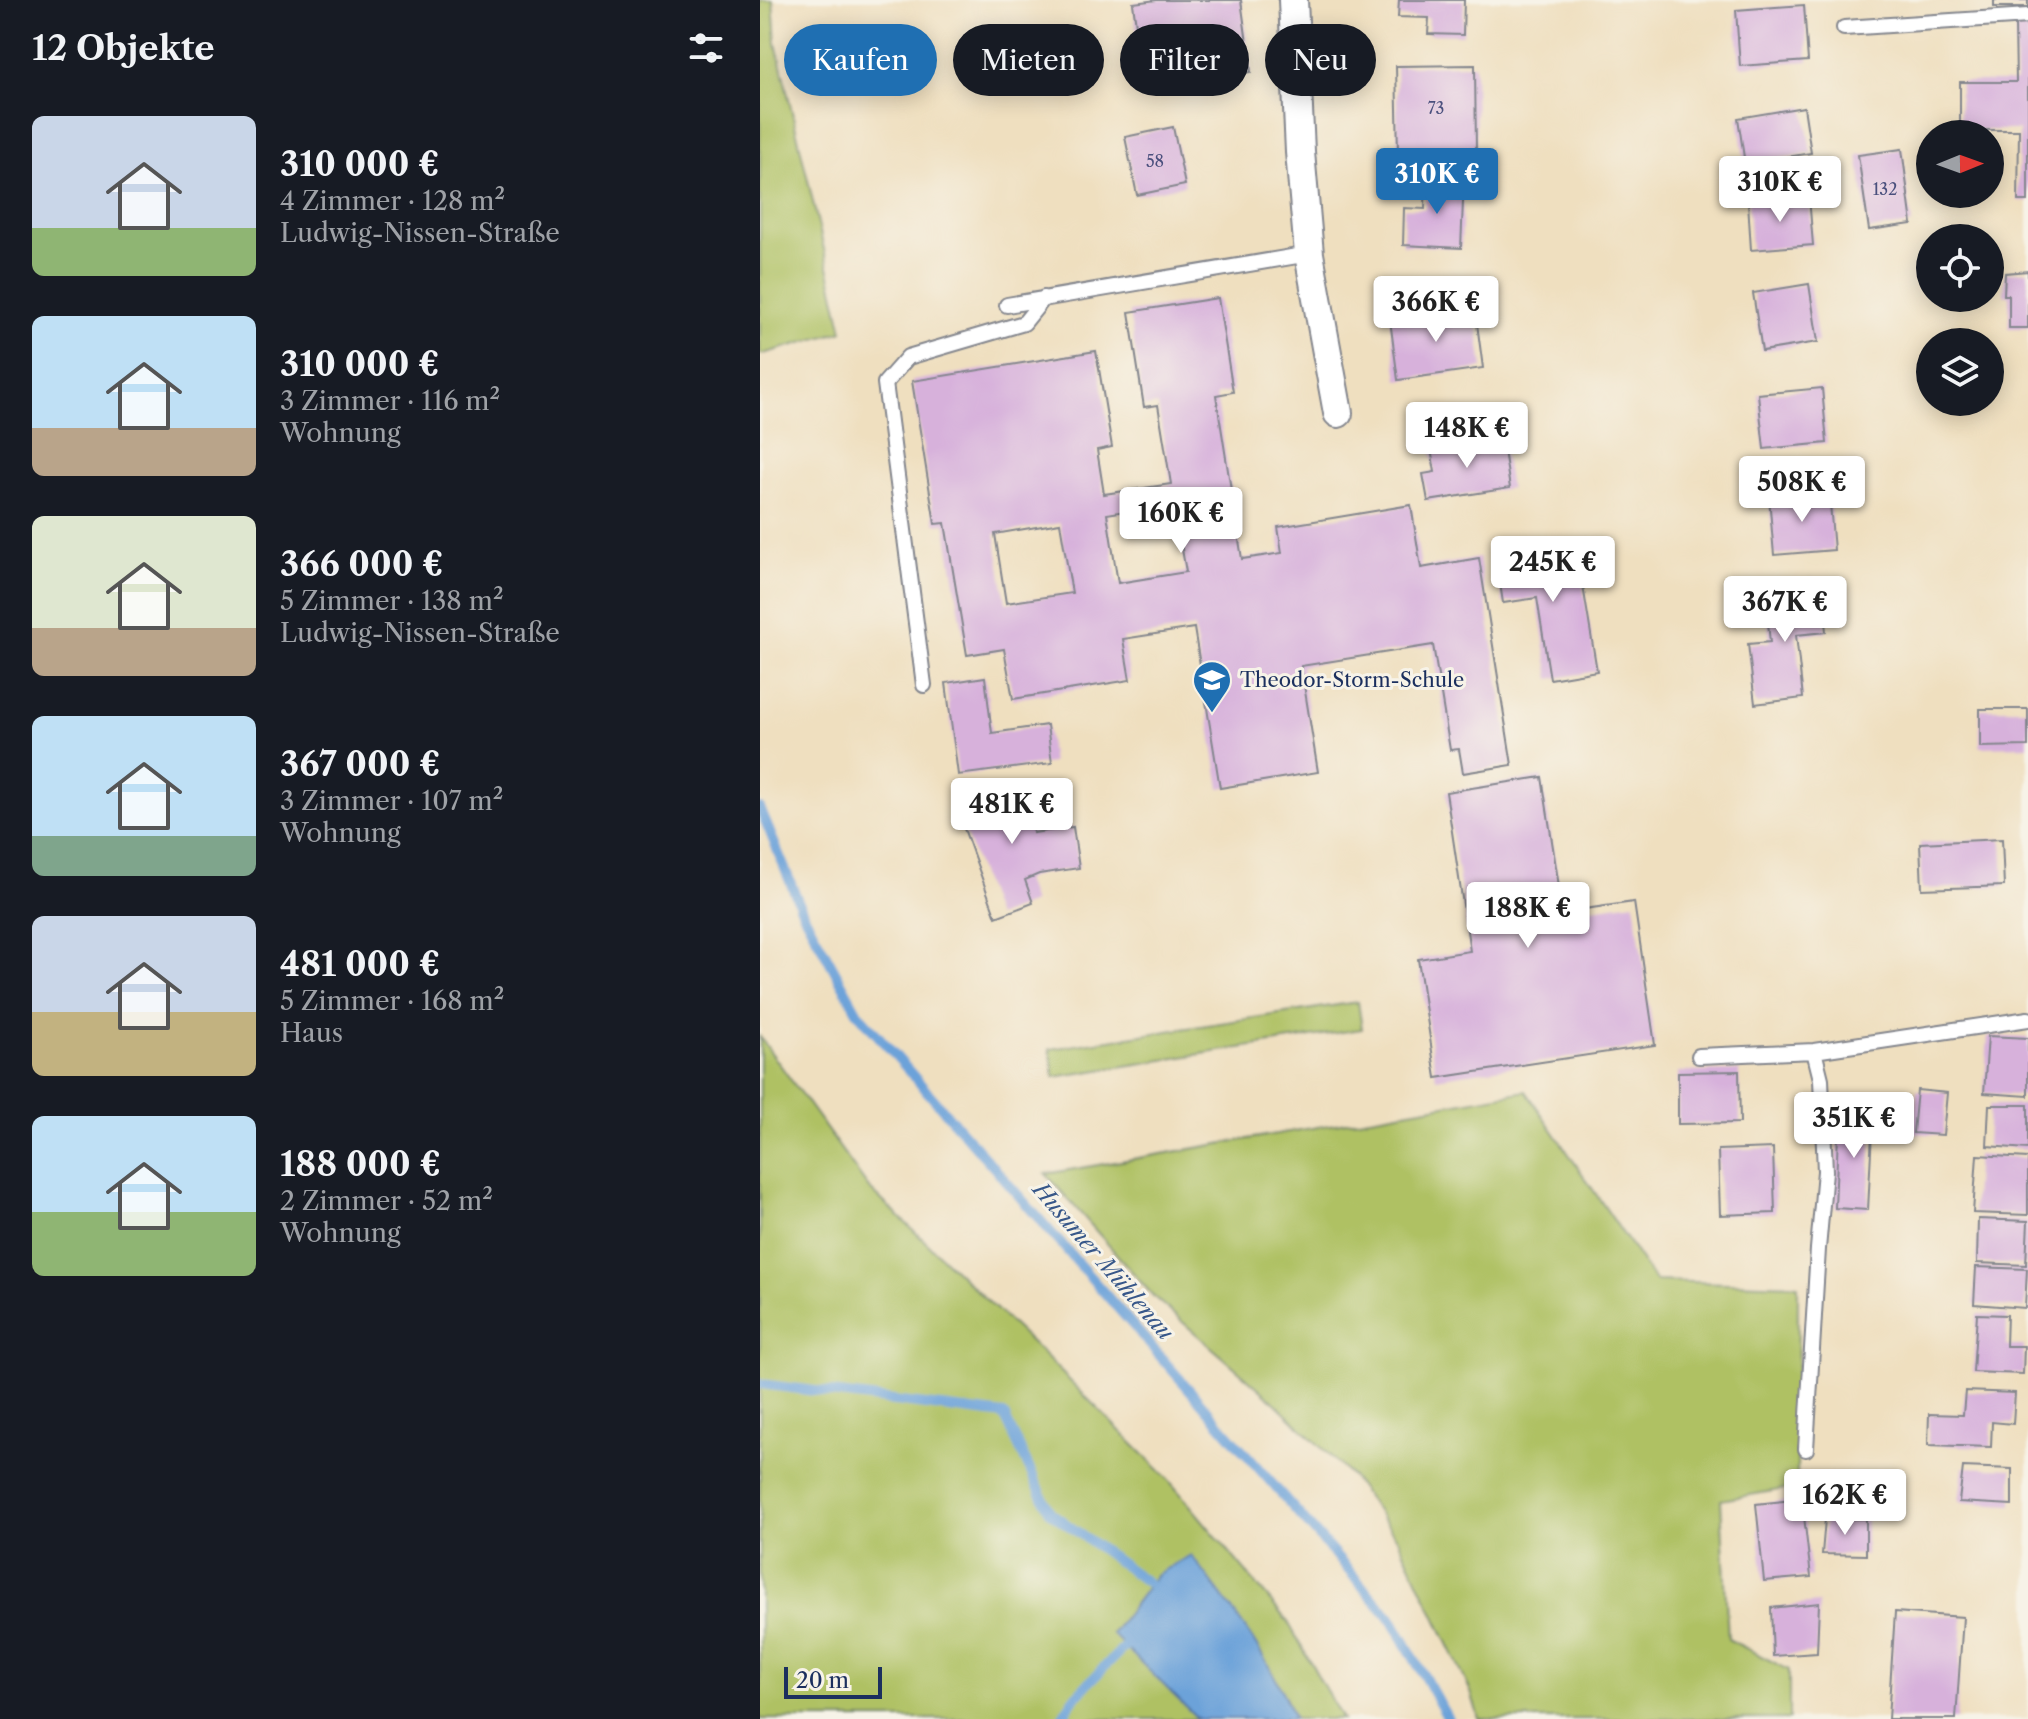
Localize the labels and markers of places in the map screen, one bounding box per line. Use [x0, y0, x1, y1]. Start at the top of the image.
pin: 310K € [1372, 148, 1502, 216]
pin: 310K € [1715, 156, 1845, 224]
pin: 366K € [1371, 276, 1501, 344]
pin: 148K € [1402, 402, 1532, 470]
pin: 508K € [1737, 456, 1867, 524]
pin: 160K € [1116, 487, 1246, 555]
pin: 245K € [1488, 536, 1618, 604]
pin: 367K € [1720, 576, 1850, 644]
school or university icon: Theodor-Storm-Schule [1191, 659, 1233, 714]
place label: Theodor-Storm-Schule [1240, 668, 1464, 692]
pin: 481K € [947, 778, 1077, 846]
pin: 188K € [1463, 882, 1593, 950]
pin: 351K € [1789, 1092, 1919, 1160]
pin: 162K € [1780, 1469, 1910, 1537]

